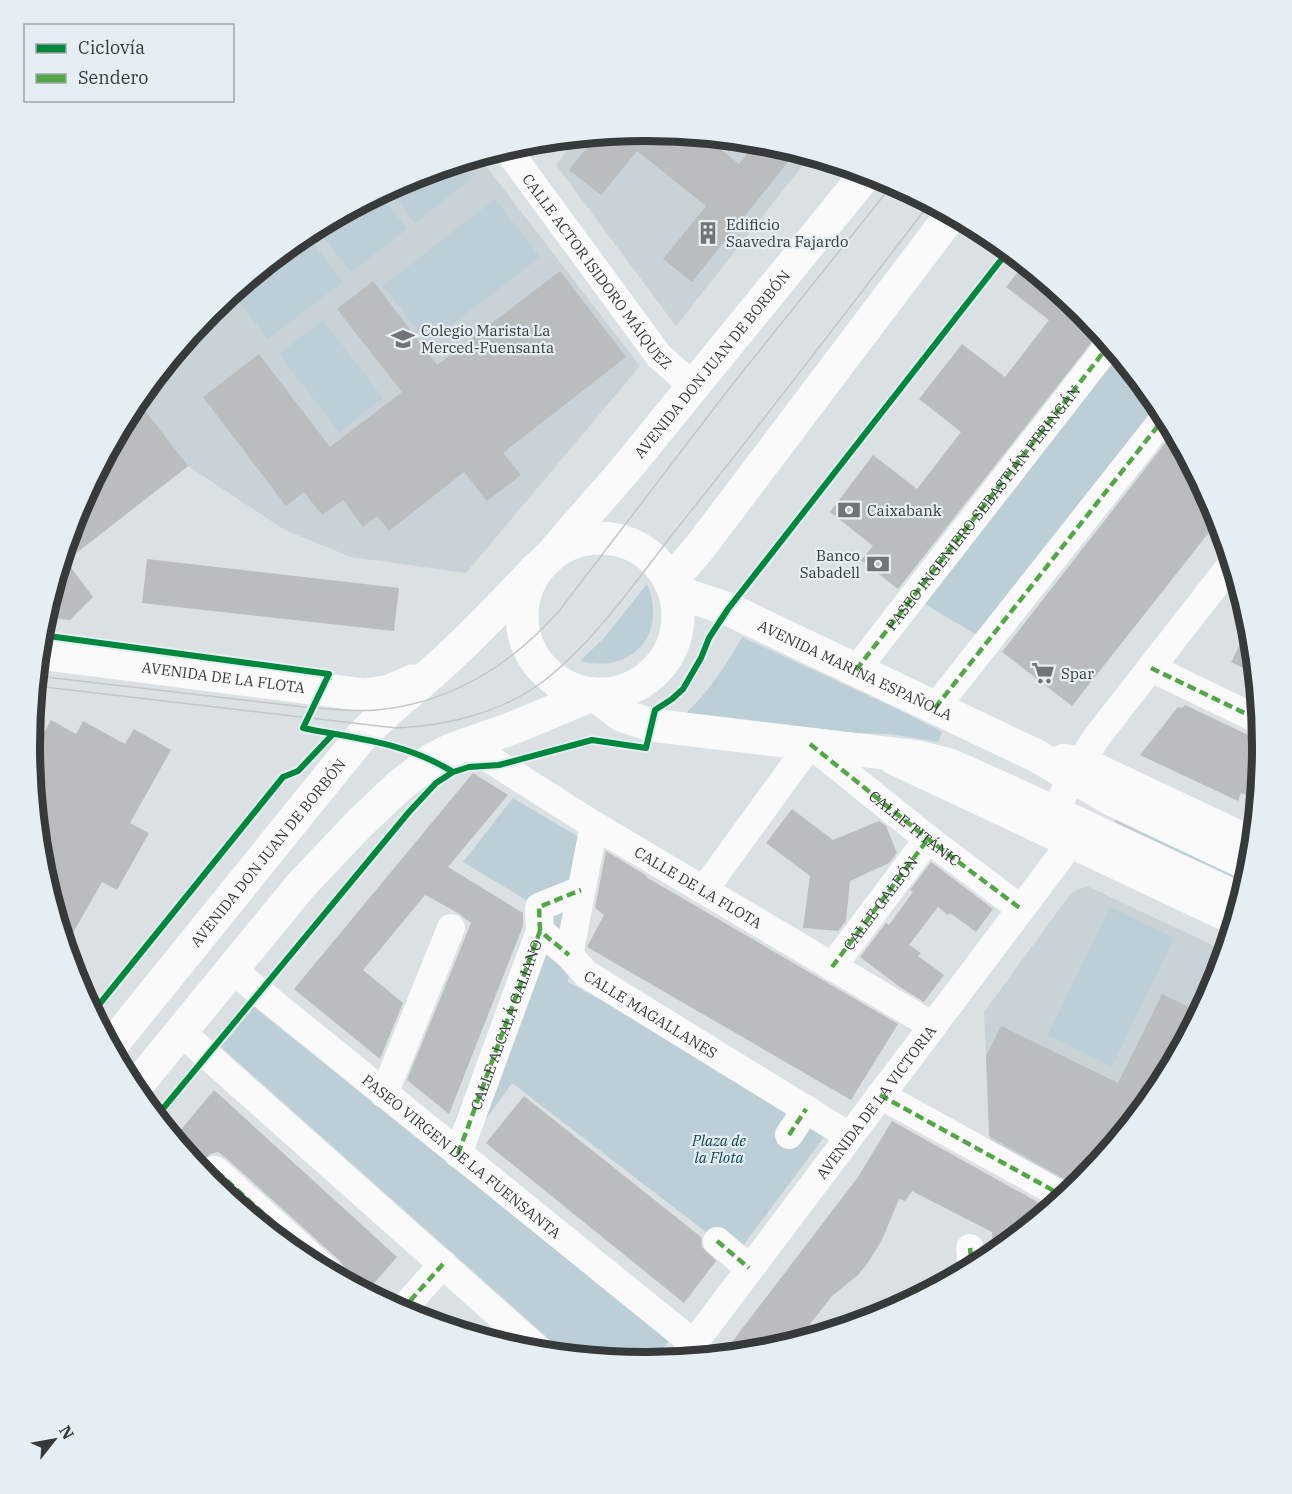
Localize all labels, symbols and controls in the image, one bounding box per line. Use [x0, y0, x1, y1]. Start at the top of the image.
legend [24, 24, 234, 102]
text: Ciclovía [78, 36, 145, 59]
text: Sendero [78, 66, 148, 89]
street label: CALLE ACTOR ISIDORO MÁIQUEZ [519, 170, 676, 373]
place label: Edificio Saavedra Fajardo [726, 215, 848, 251]
building icon: Edificio Saavedra Fajardo [695, 220, 721, 246]
street label: AVENIDA DON JUAN DE BORBÓN [629, 266, 794, 461]
place label: Colegio Marista La Merced-Fuensanta [421, 321, 554, 357]
school or university icon: Colegio Marista La Merced-Fuensanta [390, 326, 416, 352]
street label: PASEO INGENIERO SEBASTIÁN FERINGÁN [881, 381, 1084, 634]
bank icon: Caixabank [836, 497, 862, 523]
place label: Caixabank [867, 501, 942, 520]
place label: Banco Sabadell [800, 546, 860, 582]
bank icon: Banco Sabadell [865, 551, 891, 577]
street label: AVENIDA MARINA ESPAÑOLA [755, 615, 956, 724]
street label: AVENIDA DE LA FLOTA [141, 657, 307, 697]
supermarket icon: Spar [1030, 660, 1056, 686]
place label: Spar [1061, 664, 1094, 683]
street label: AVENIDA DON JUAN DE BORBÓN [186, 754, 349, 950]
street label: CALLE TITÁNIC [865, 786, 965, 870]
street label: CALLE DE LA FLOTA [631, 842, 766, 933]
street label: CALLE GALEÓN [839, 852, 921, 954]
street label: CALLE ALCALÁ GALIANO [466, 937, 546, 1112]
street label: CALLE MAGALLANES [581, 966, 721, 1062]
street label: AVENIDA DE LA VICTORIA [812, 1021, 940, 1182]
street label: PASEO VIRGEN DE LA FUENSANTA [358, 1070, 566, 1243]
park label: Plaza de la Flota [691, 1131, 746, 1167]
north arrow [24, 1410, 84, 1470]
text: N [55, 1422, 79, 1443]

